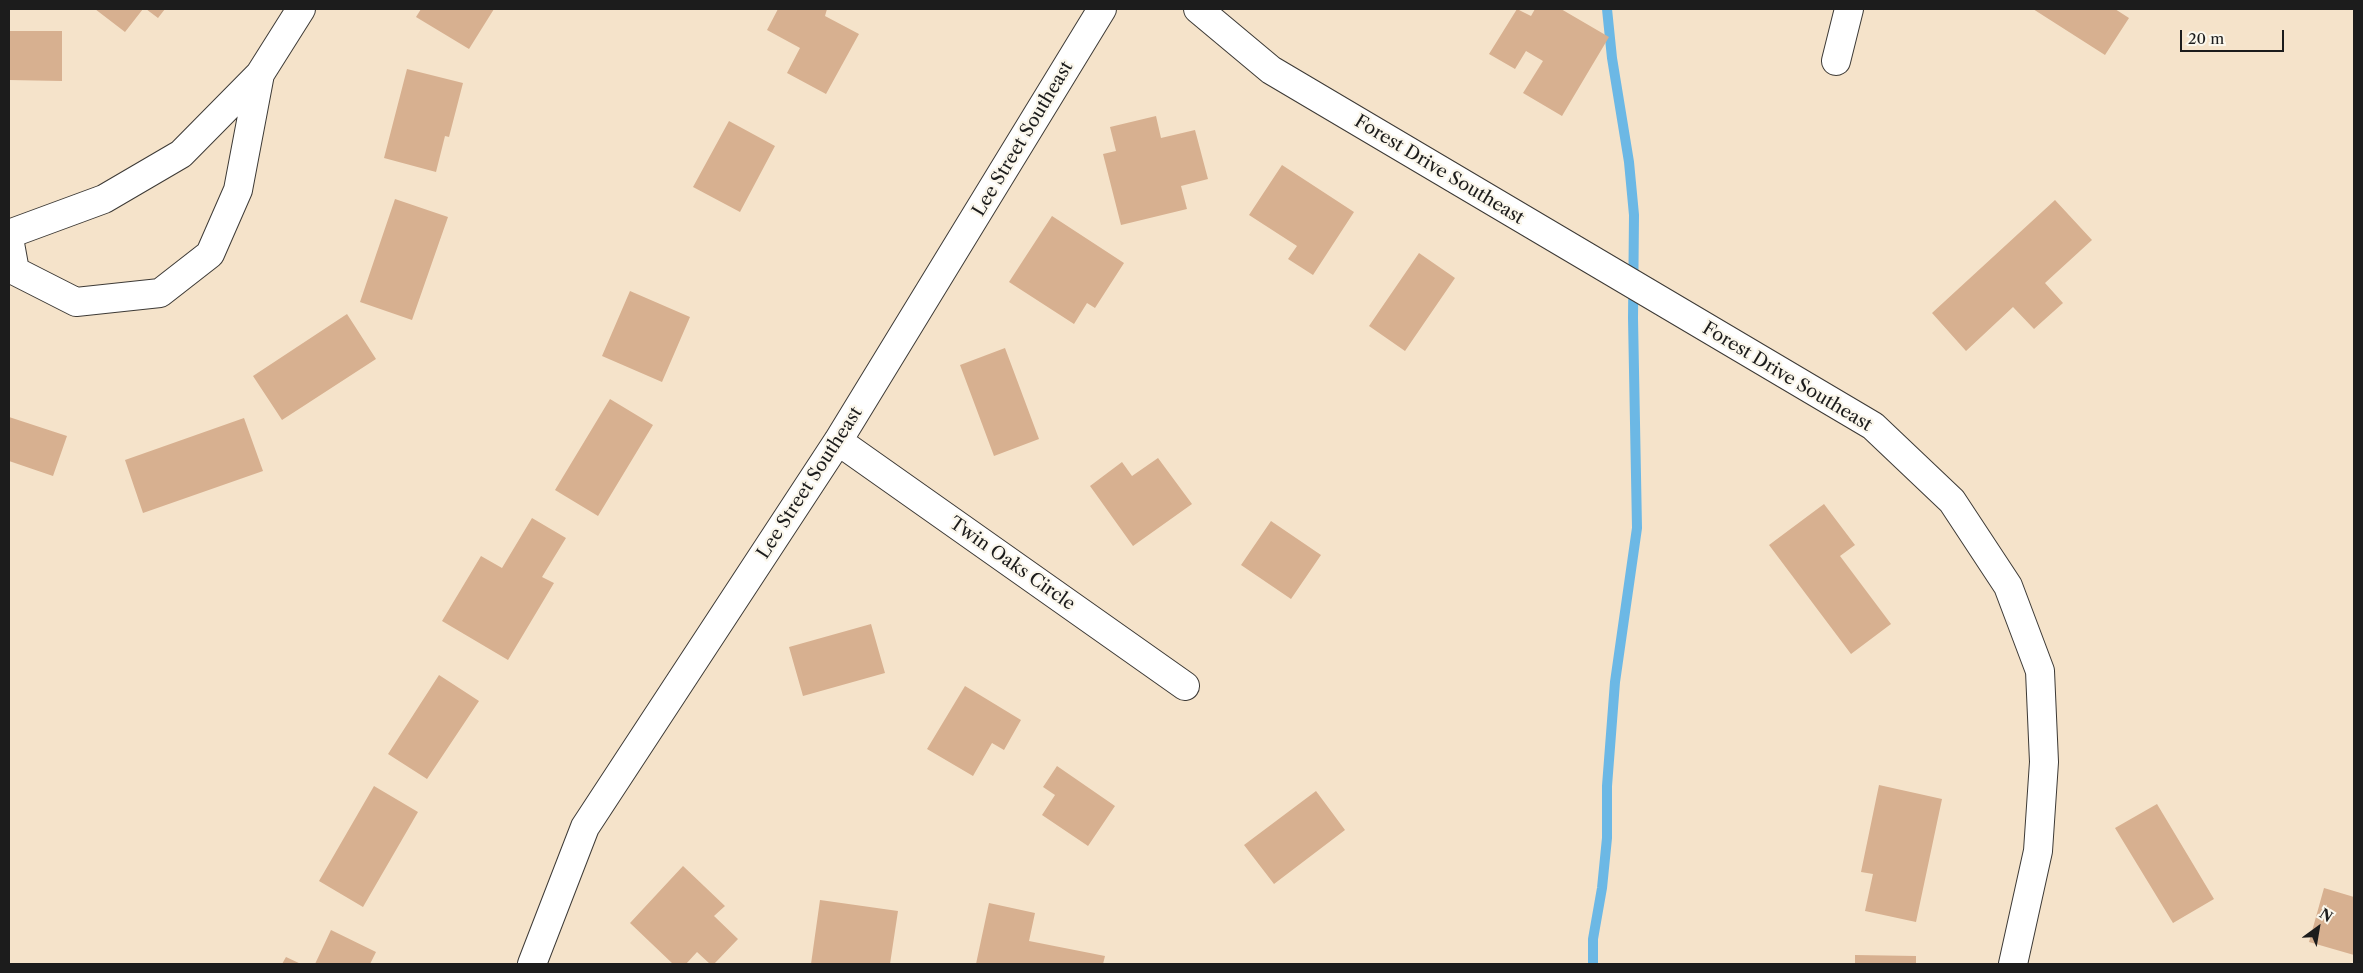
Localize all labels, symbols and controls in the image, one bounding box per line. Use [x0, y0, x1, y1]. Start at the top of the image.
scale bar [2183, 20, 2287, 52]
text: 20 m [2188, 29, 2224, 48]
street label: Lee Street Southeast [968, 58, 1078, 220]
street label: Forest Drive Southeast [1350, 111, 1528, 229]
street label: Forest Drive Southeast [1698, 318, 1876, 436]
street label: Lee Street Southeast [753, 403, 867, 563]
street label: Twin Oaks Circle [945, 513, 1079, 615]
north arrow [2293, 903, 2343, 953]
text: N [2316, 904, 2336, 926]

